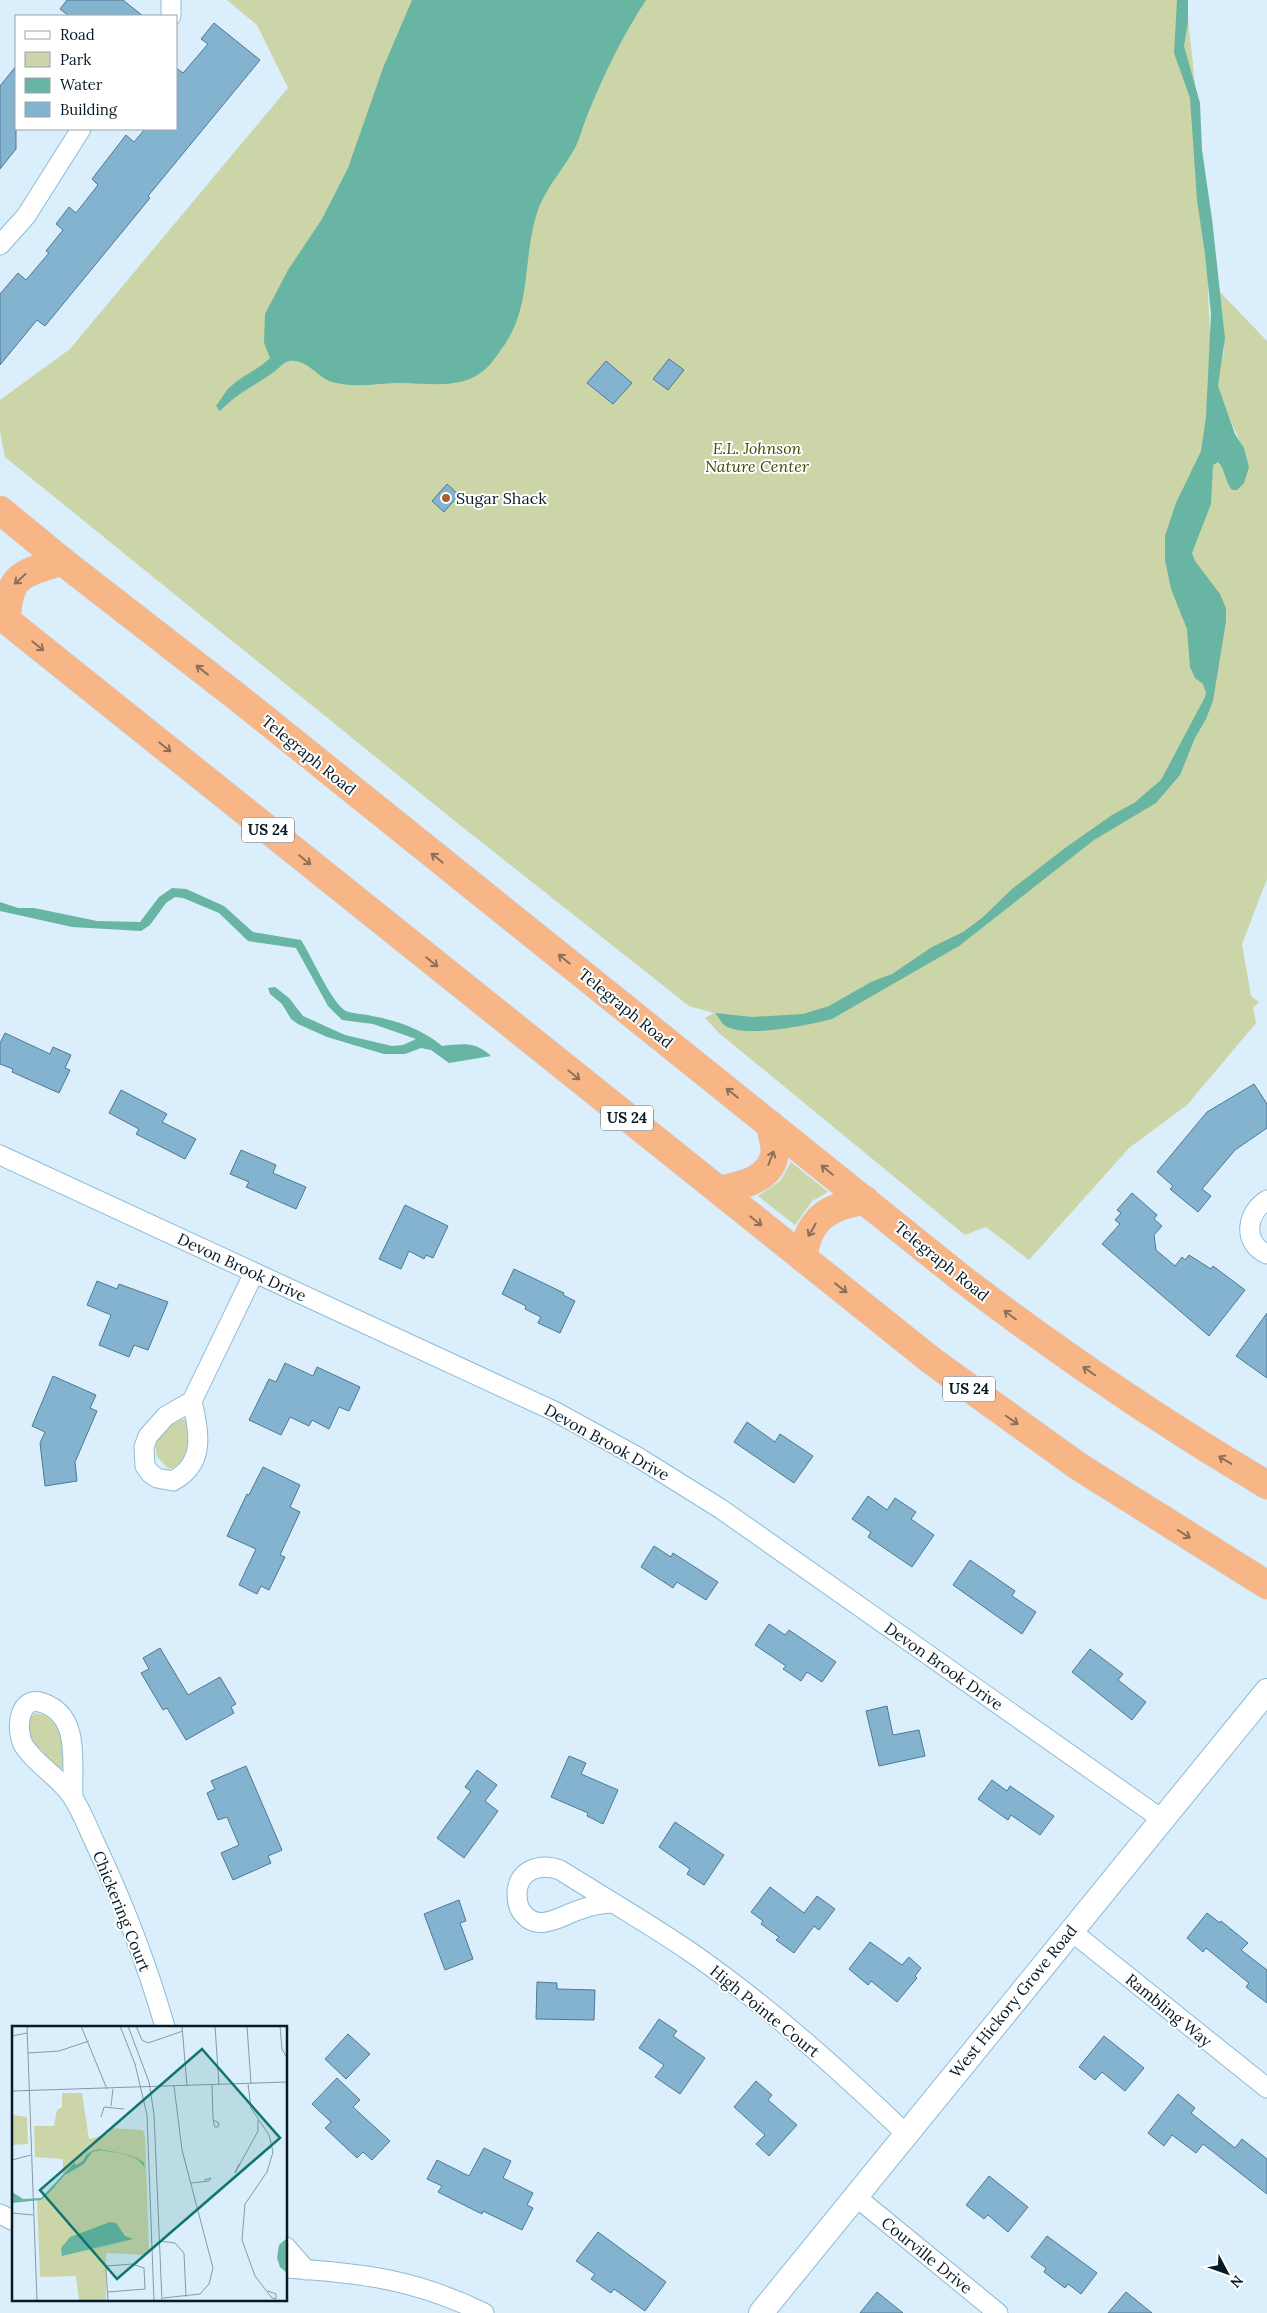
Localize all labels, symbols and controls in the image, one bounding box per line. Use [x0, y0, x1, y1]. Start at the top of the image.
legend [15, 15, 178, 130]
text: Road [60, 25, 95, 44]
text: Park [60, 50, 91, 69]
text: Water [60, 75, 103, 94]
text: Building [60, 100, 118, 119]
park label: E.L. Johnson Nature Center [705, 438, 810, 476]
place label: Sugar Shack [456, 488, 547, 508]
marker: Sugar Shack [440, 492, 452, 504]
one-way arrow [14, 573, 27, 585]
one-way arrow [31, 640, 44, 651]
one-way arrow [196, 665, 209, 676]
street label: Telegraph Road [258, 711, 361, 799]
one-way arrow [158, 742, 171, 753]
road number: US 24 [242, 818, 294, 842]
one-way arrow [431, 852, 444, 863]
one-way arrow [298, 854, 311, 865]
one-way arrow [558, 954, 571, 965]
one-way arrow [425, 956, 438, 967]
street label: Telegraph Road [575, 964, 678, 1052]
one-way arrow [568, 1070, 581, 1081]
one-way arrow [726, 1088, 739, 1099]
road number: US 24 [601, 1106, 653, 1130]
one-way arrow [767, 1151, 776, 1166]
one-way arrow [821, 1164, 834, 1175]
one-way arrow [750, 1215, 763, 1226]
street label: Telegraph Road [891, 1217, 994, 1305]
one-way arrow [806, 1223, 816, 1237]
street label: Devon Brook Drive [174, 1228, 310, 1306]
one-way arrow [834, 1283, 847, 1294]
one-way arrow [1004, 1309, 1017, 1320]
one-way arrow [1082, 1366, 1096, 1376]
road number: US 24 [943, 1376, 995, 1402]
street label: Devon Brook Drive [541, 1399, 673, 1485]
one-way arrow [1004, 1415, 1018, 1425]
one-way arrow [1218, 1455, 1233, 1465]
one-way arrow [1177, 1529, 1191, 1539]
street label: Devon Brook Drive [881, 1618, 1007, 1715]
street label: Chickering Court [89, 1848, 156, 1975]
street label: West Hickory Grove Road [945, 1920, 1081, 2082]
street label: High Pointe Court [706, 1961, 824, 2062]
street label: Rambling Way [1122, 1969, 1217, 2051]
inset map [12, 2026, 288, 2300]
street label: Courville Drive [877, 2212, 977, 2298]
north arrow [1202, 2248, 1252, 2298]
text: N [1226, 2272, 1247, 2292]

